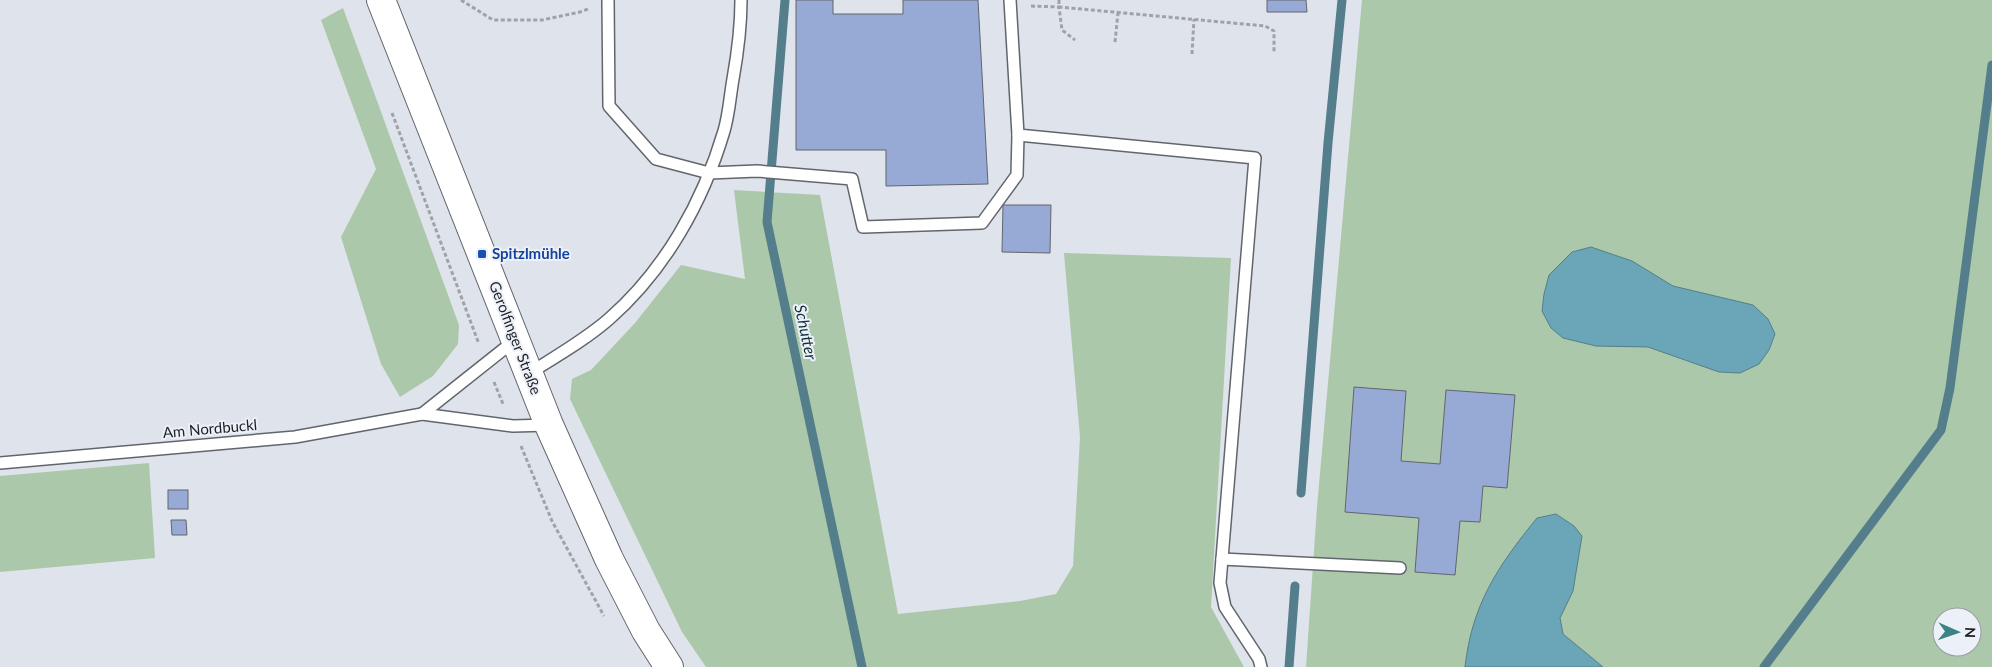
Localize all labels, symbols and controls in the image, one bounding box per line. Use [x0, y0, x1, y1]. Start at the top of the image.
place label: Spitzlmühle [492, 244, 570, 262]
marker: Spitzlmühle [476, 248, 488, 260]
street label: Gerolfinger Straße [486, 278, 546, 397]
water label: Schutter [791, 303, 822, 362]
street label: Am Nordbuckl [162, 415, 258, 441]
north arrow [1932, 607, 1982, 657]
text: N [1962, 627, 1979, 638]

